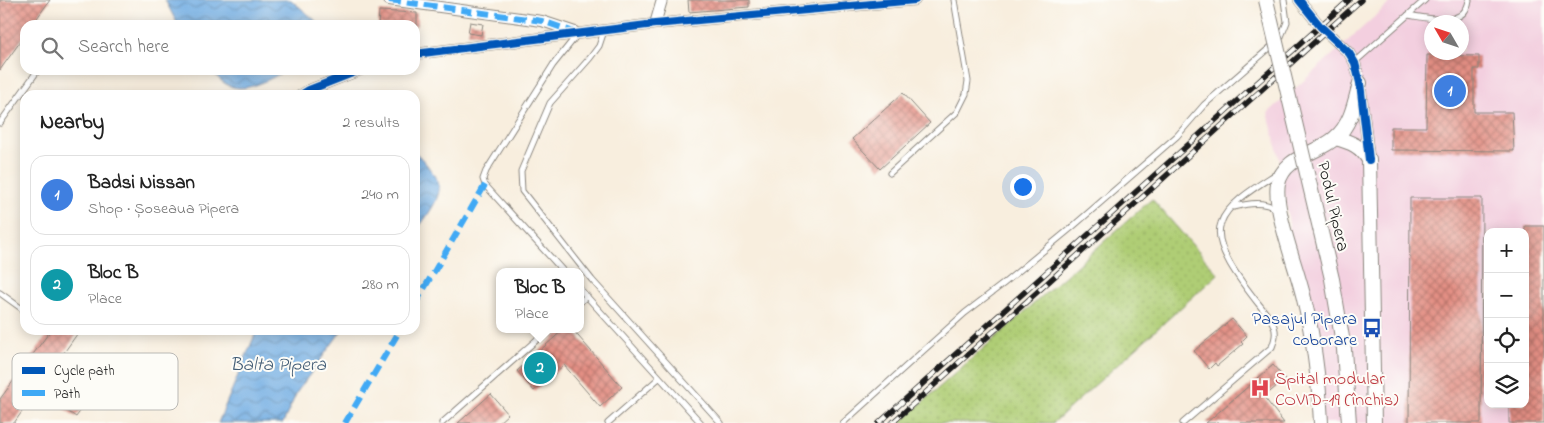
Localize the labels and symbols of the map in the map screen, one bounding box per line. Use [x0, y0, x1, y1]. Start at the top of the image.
north arrow [1424, 15, 1469, 60]
pin: 1 [1434, 72, 1466, 110]
street label: Podul Pipera [1309, 159, 1355, 254]
your location [1010, 174, 1036, 200]
place label: Pasajul Pipera coborare [1252, 307, 1358, 354]
bus stop icon: Pasajul Pipera coborare [1361, 317, 1383, 339]
pin: 2 [524, 349, 556, 387]
water label: Balta Pipera [230, 352, 327, 379]
legend [12, 353, 178, 410]
text: Cycle path [54, 361, 115, 383]
place label: Spital modular COVID-19 (închis) [1275, 367, 1398, 414]
hospital icon: Spital modular COVID-19 (închis) [1249, 377, 1271, 399]
text: Path [54, 384, 80, 405]

